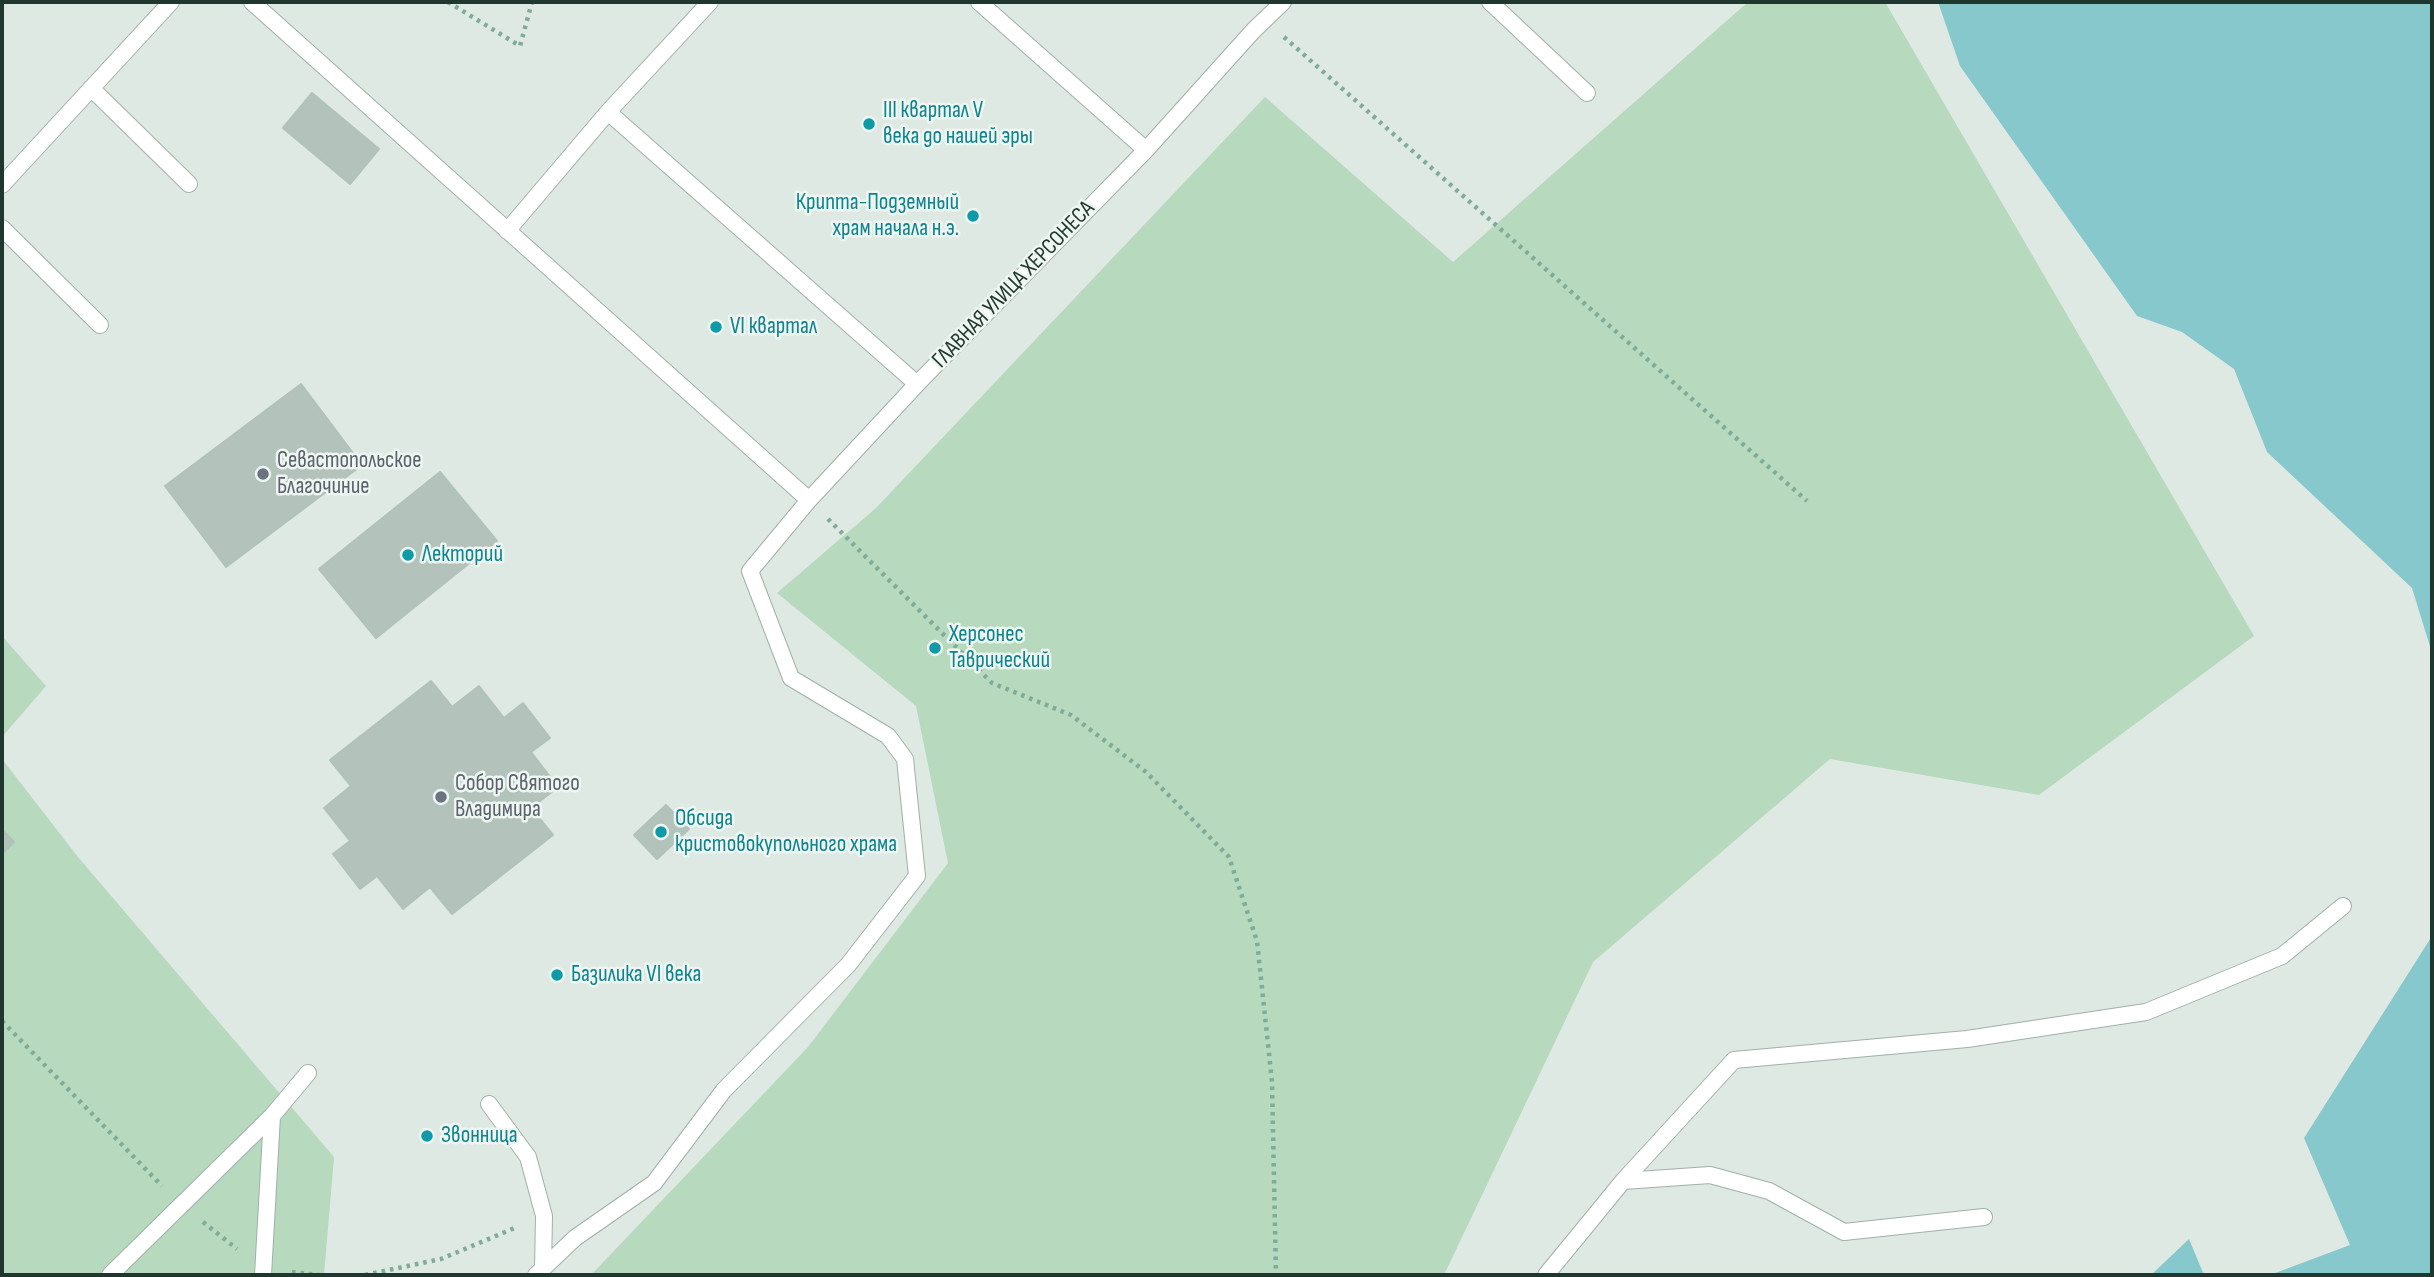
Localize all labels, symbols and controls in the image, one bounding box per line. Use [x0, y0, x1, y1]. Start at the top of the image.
place label: III квартал V века до нашей эры [883, 97, 1033, 151]
marker: III квартал V века до нашей эры [861, 116, 877, 132]
place label: Крипта-Подземный храм начала н.э. [796, 189, 959, 243]
street label: ГЛАВНАЯ УЛИЦА ХЕРСОНЕСА [927, 196, 1101, 374]
marker: Крипта-Подземный храм начала н.э. [965, 208, 981, 224]
place label: VI квартал [730, 313, 817, 341]
marker: VI квартал [708, 319, 724, 335]
place label: Севастопольское Благочиние [277, 447, 422, 501]
marker: Севастопольское Благочиние [255, 466, 271, 482]
place label: Лекторий [422, 541, 503, 569]
marker: Лекторий [400, 547, 416, 563]
place label: Херсонес Таврический [949, 621, 1050, 675]
marker: Херсонес Таврический [927, 640, 943, 656]
place label: Собор Святого Владимира [455, 770, 580, 824]
marker: Собор Святого Владимира [433, 789, 449, 805]
place label: Обсида кристовокупольного храма [675, 805, 897, 859]
marker: Обсида кристовокупольного храма [653, 824, 669, 840]
place label: Базилика VI века [571, 961, 701, 989]
marker: Базилика VI века [549, 967, 565, 983]
place label: Звонница [441, 1122, 518, 1150]
marker: Звонница [419, 1128, 435, 1144]

